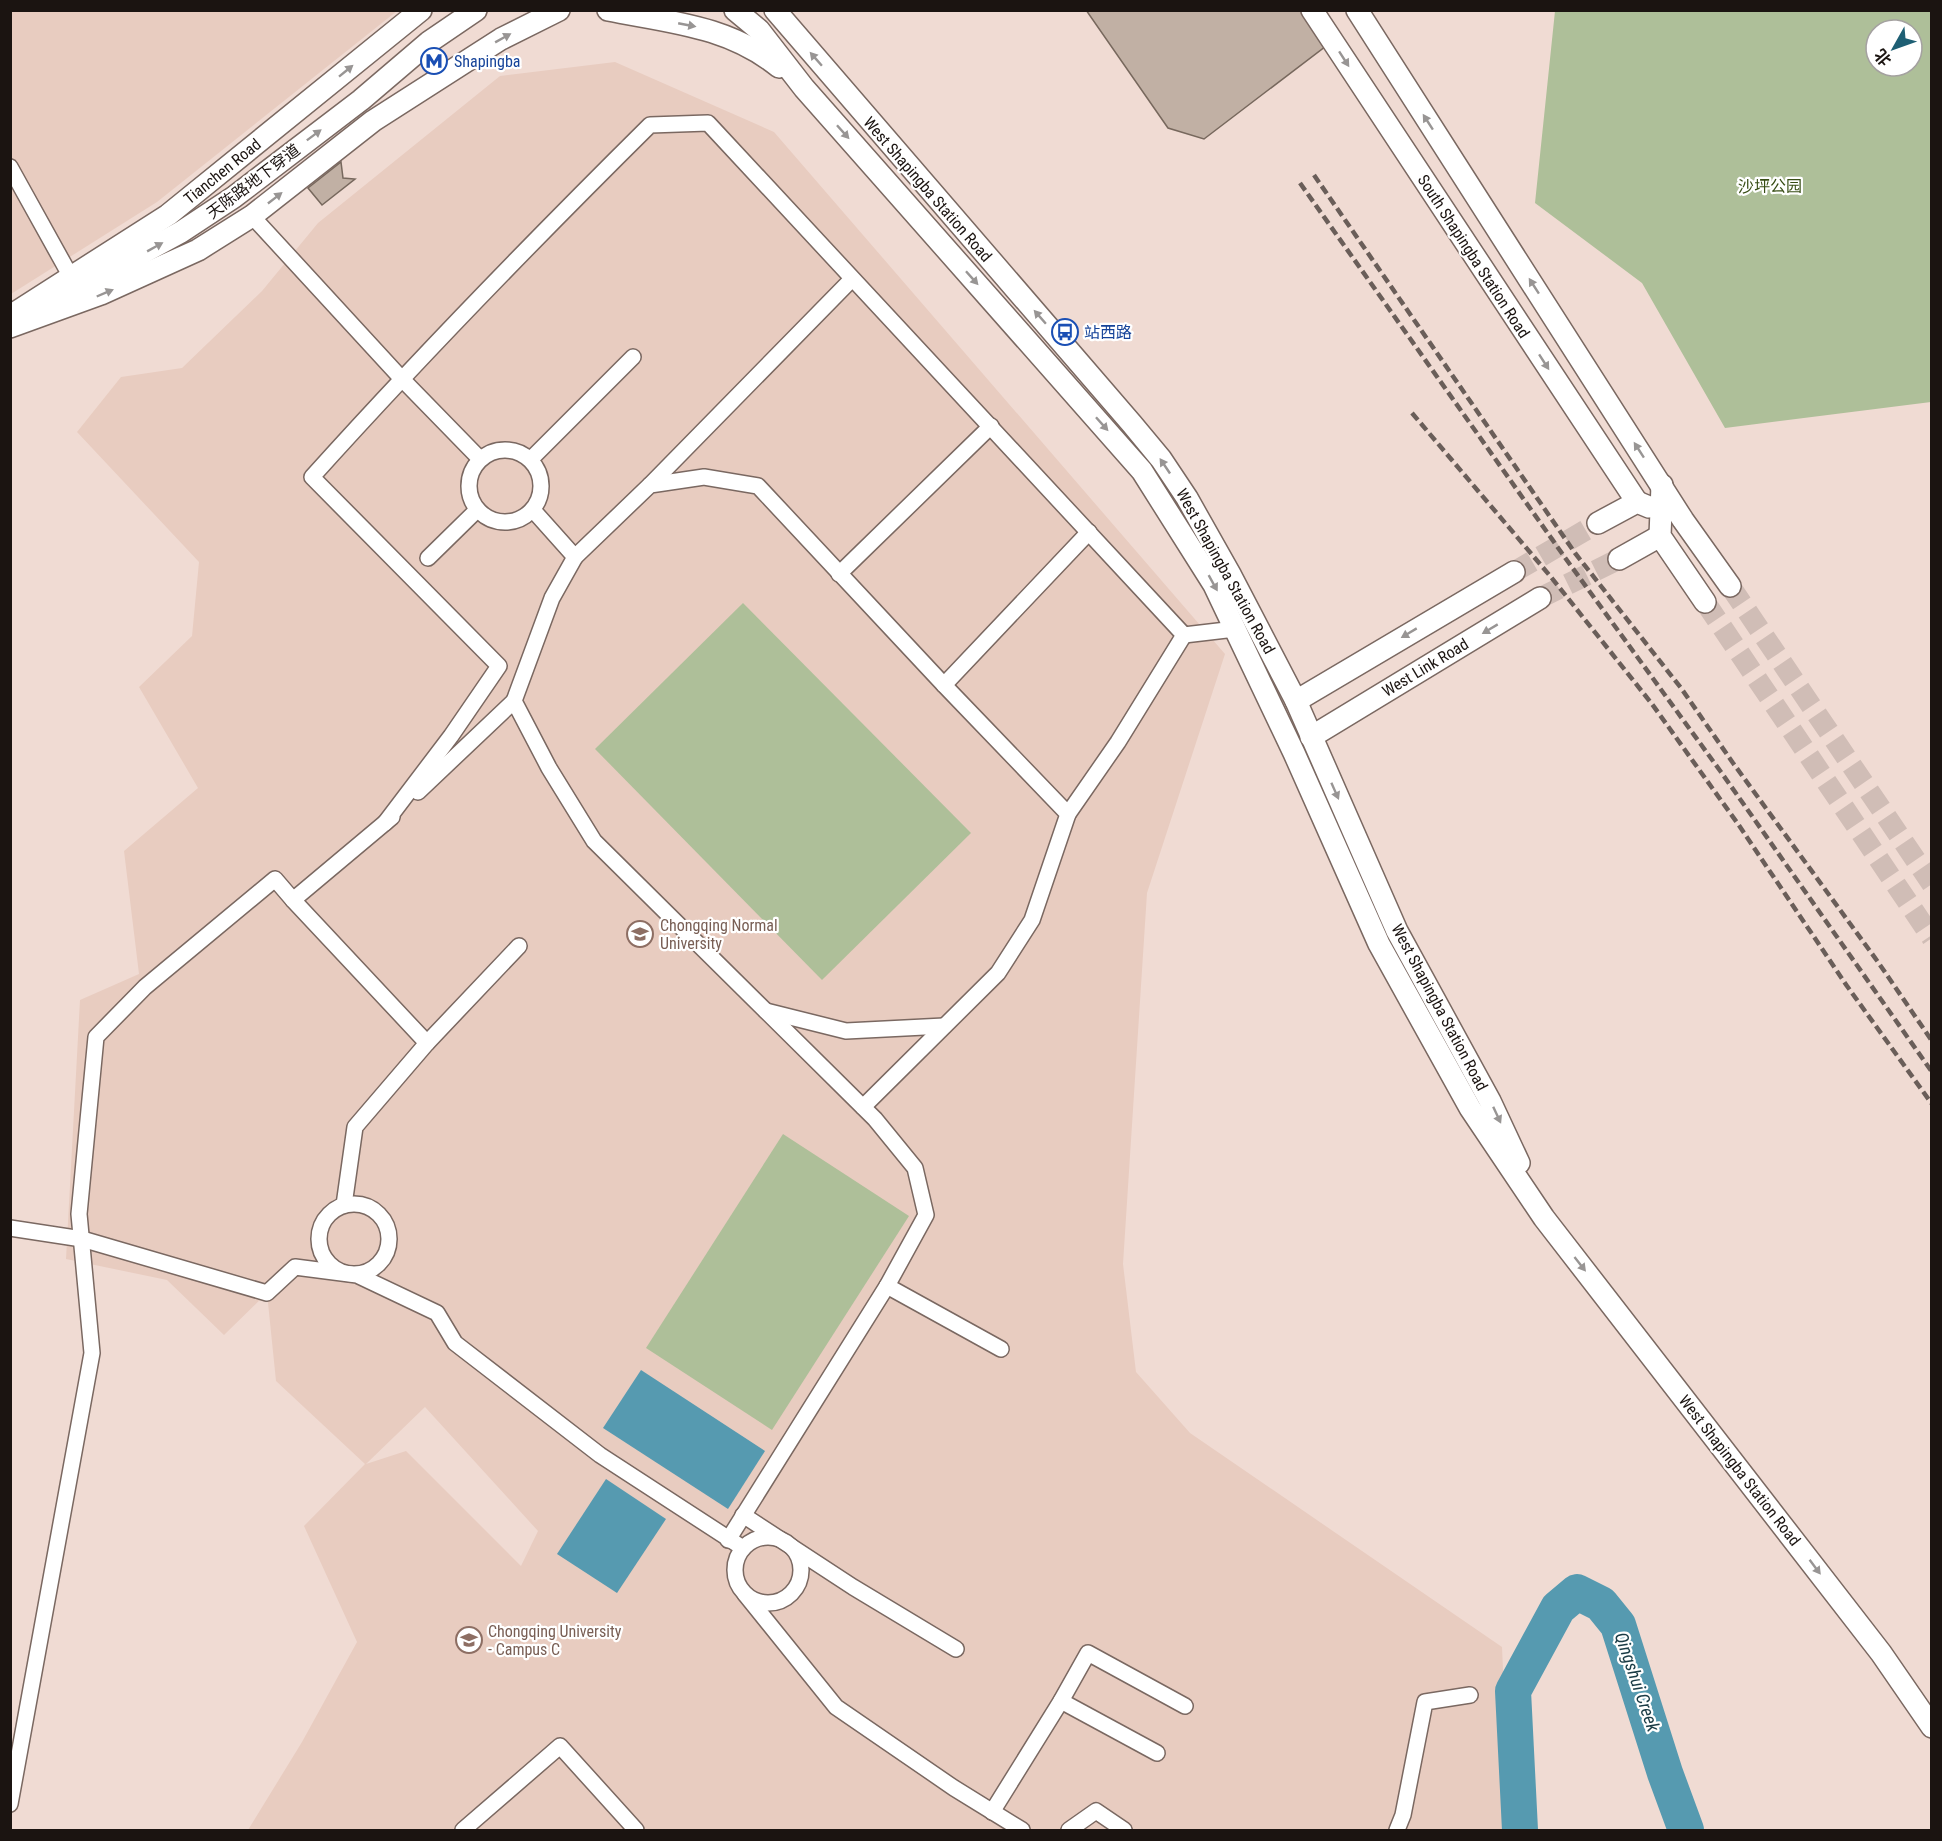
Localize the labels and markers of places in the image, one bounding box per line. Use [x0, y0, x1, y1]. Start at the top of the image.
metro station icon: Shapingba [419, 46, 449, 76]
place label: Shapingba [454, 52, 520, 71]
bus stop icon: 站西路 [1050, 317, 1080, 347]
place label: 站西路 [1084, 323, 1132, 342]
place label: Chongqing Normal University [660, 916, 778, 953]
school or university icon: Chongqing Normal University [625, 919, 655, 949]
place label: Chongqing University - Campus C [488, 1622, 622, 1659]
school or university icon: Chongqing University - Campus C [454, 1625, 484, 1655]

